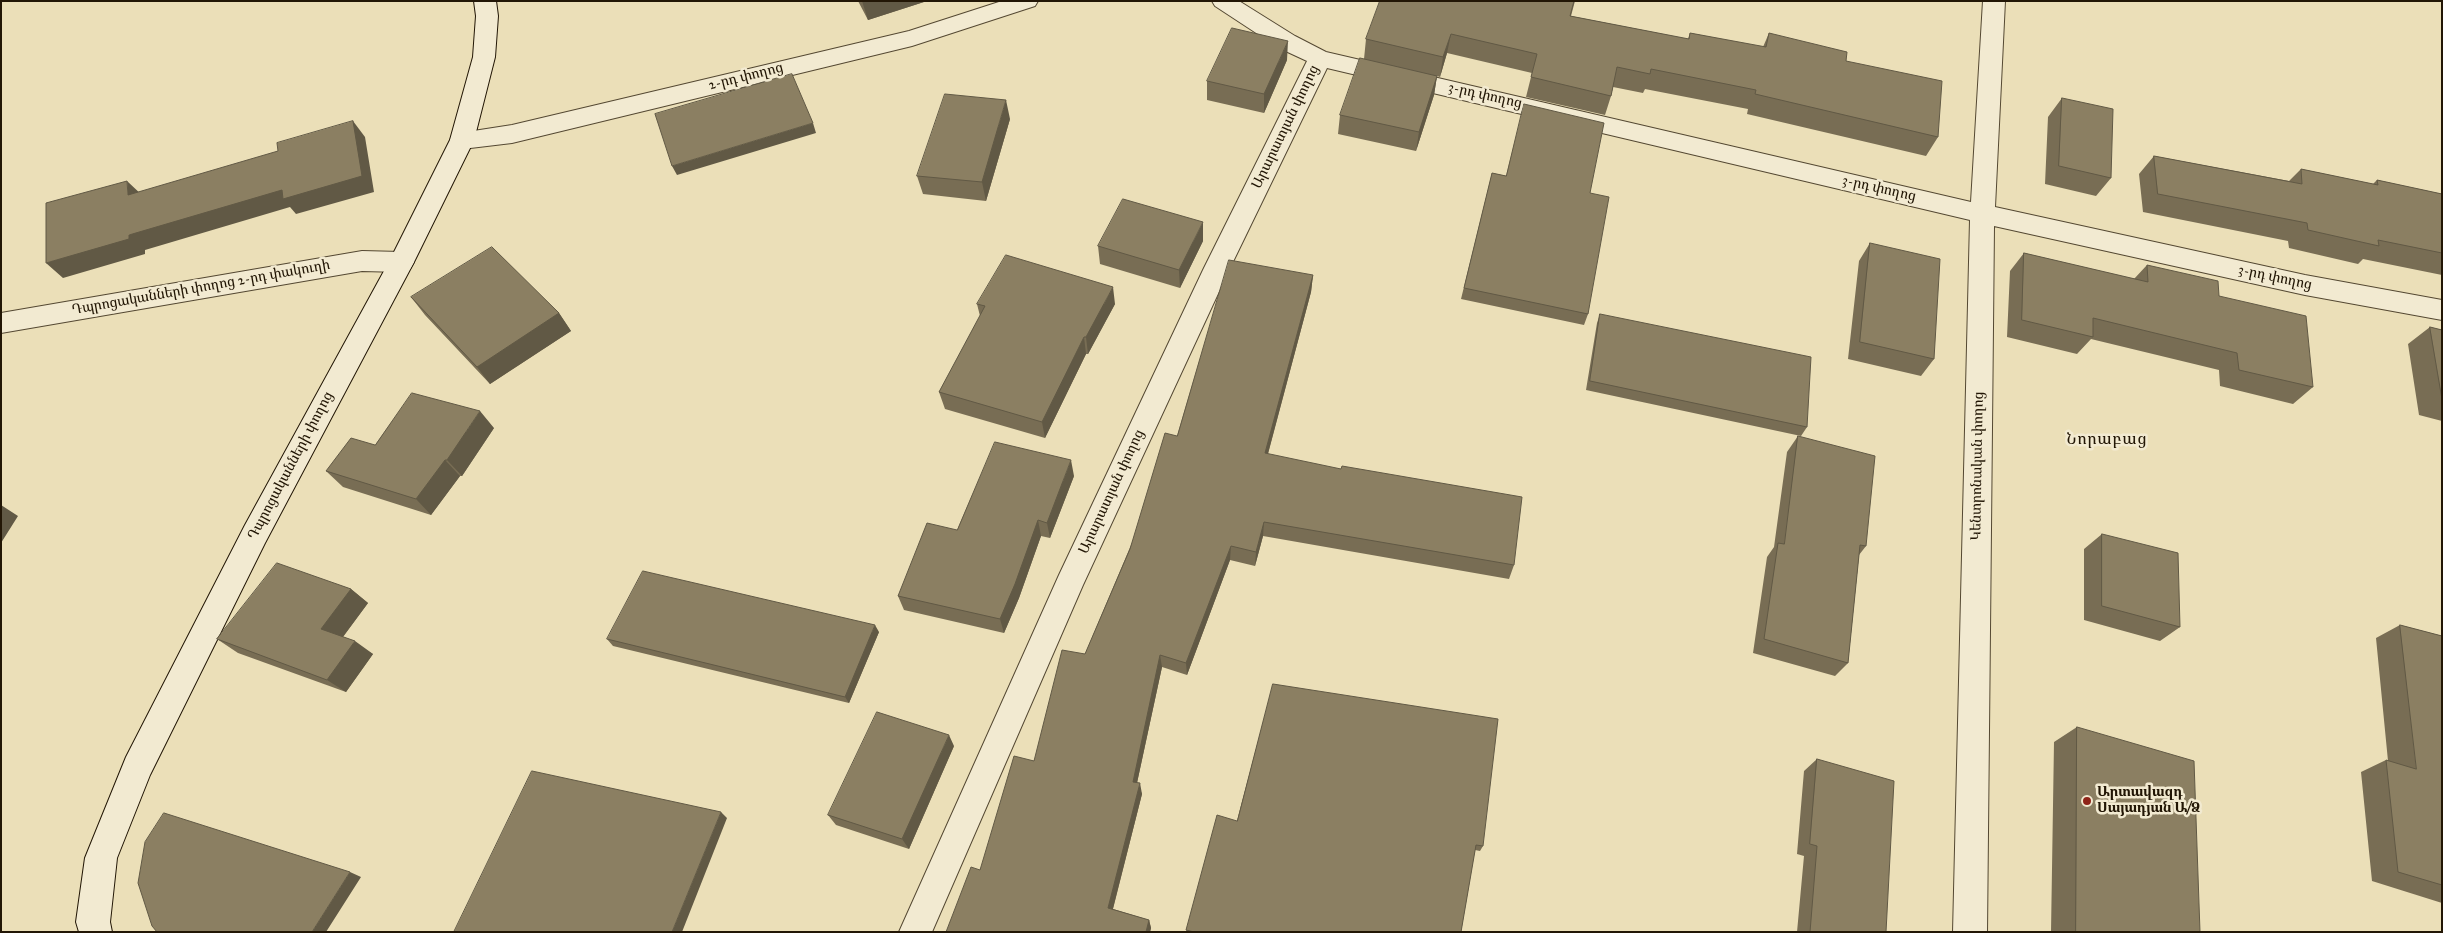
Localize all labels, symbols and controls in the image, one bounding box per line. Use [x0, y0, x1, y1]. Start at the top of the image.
street label: 2-րդ փողոց [707, 60, 785, 94]
street label: Արարատյան փողոց [1249, 62, 1323, 192]
street label: 3-րդ փողոց [1446, 79, 1524, 113]
street label: 3-րդ փողոց [1840, 172, 1918, 206]
street label: Դպրոցականների փողոց 2-րդ փակուղի [71, 257, 331, 319]
street label: 3-րդ փողոց [2236, 262, 2314, 294]
street label: Դպրոցականների փողոց [245, 389, 337, 543]
street label: Կենտրոնական փողոց [1968, 391, 1988, 541]
street label: Արարատյան փողոց [1076, 427, 1148, 557]
district label: Նորաբաց [2066, 430, 2148, 450]
place label: Արտավազդ Սայադյան Ա/Ձ [2097, 785, 2200, 818]
marker: Արտավազդ Սայադյան Ա/Ձ [2081, 795, 2093, 807]

